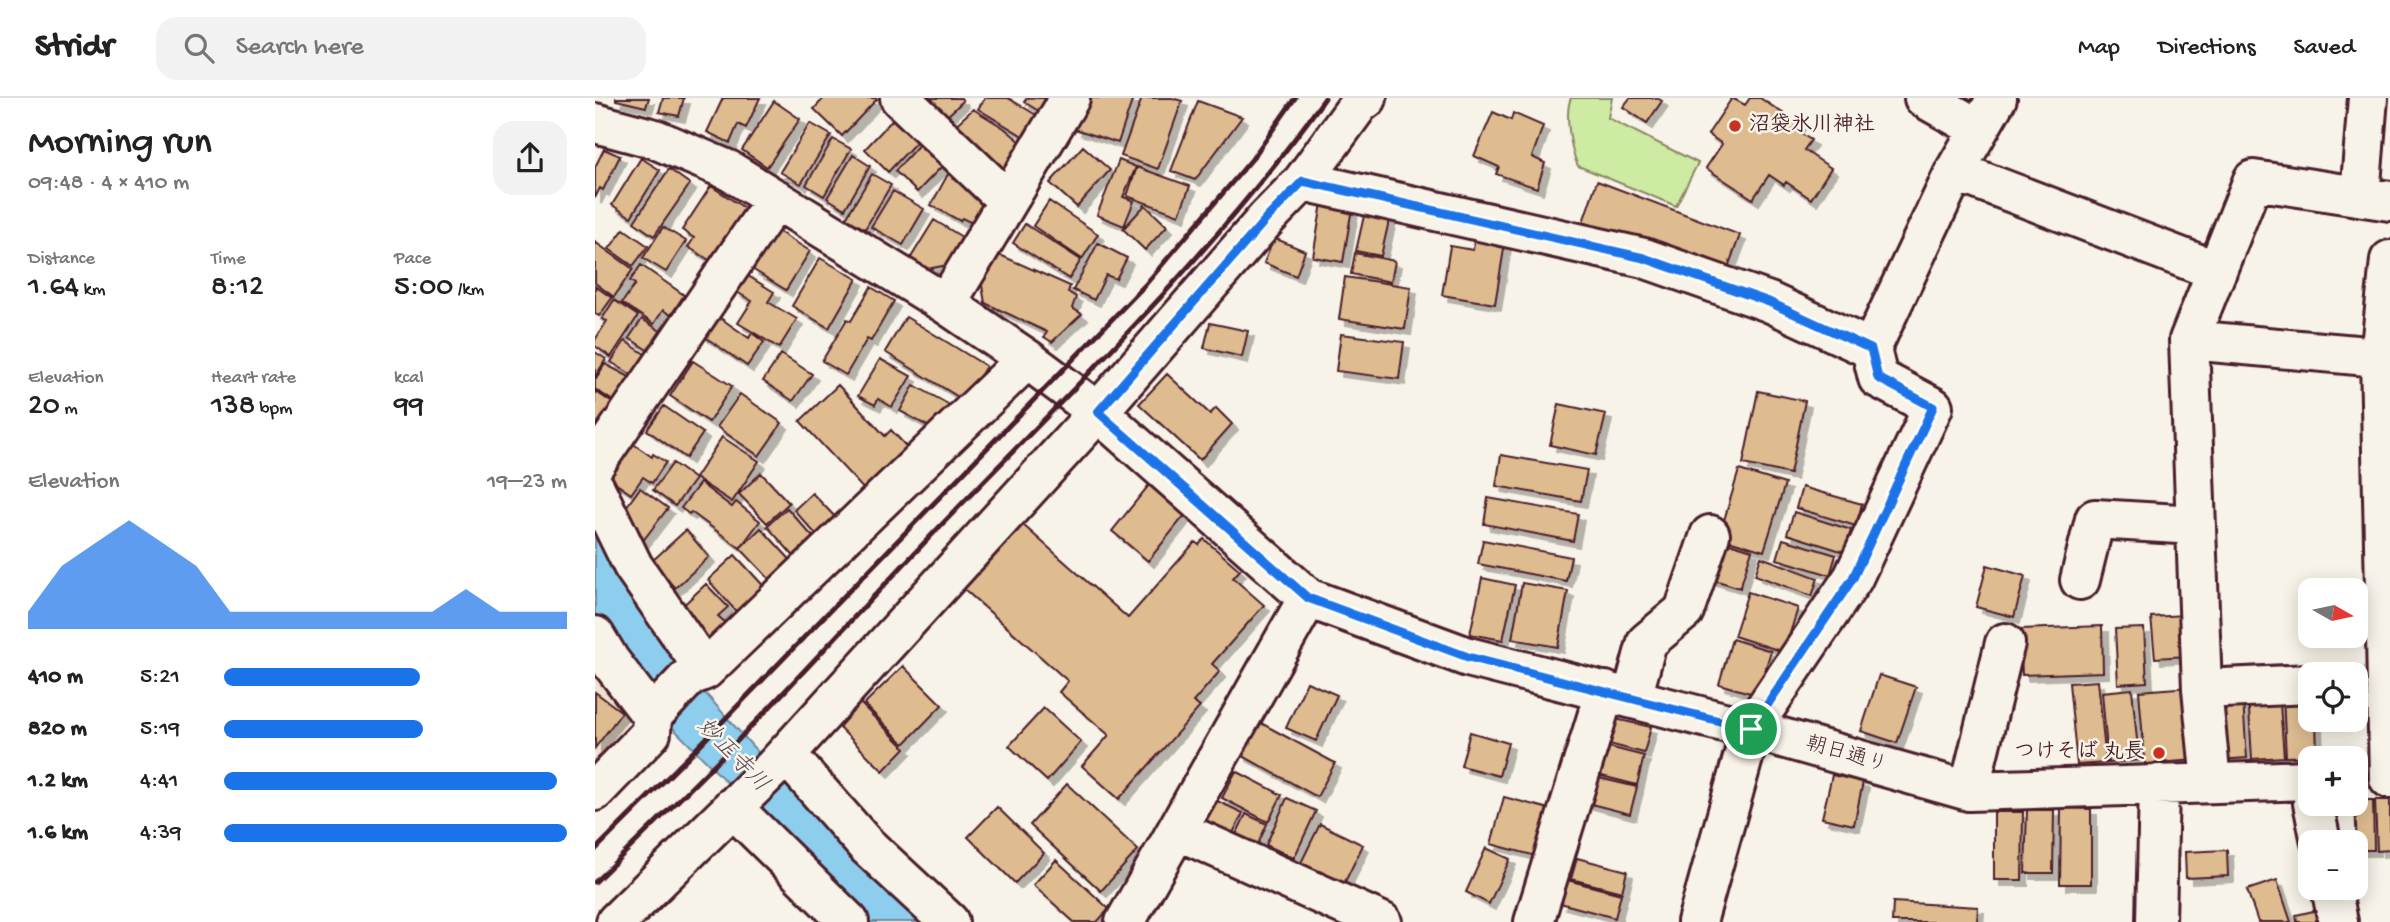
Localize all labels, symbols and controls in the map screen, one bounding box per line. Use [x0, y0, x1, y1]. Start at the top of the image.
search box [156, 17, 646, 80]
text: Stridr [35, 29, 114, 67]
icon: search [180, 29, 218, 67]
text: Search here [236, 33, 364, 64]
text: Map [2078, 34, 2120, 63]
text: Directions [2158, 34, 2256, 63]
text: Saved [2294, 34, 2355, 63]
place label: 沼袋氷川神社 [1749, 112, 1875, 139]
marker: 沼袋氷川神社 [1727, 118, 1743, 134]
button: share [493, 121, 567, 195]
text: Morning run [28, 122, 212, 166]
text: 09:48 · 4 × 410 m [28, 170, 189, 197]
text: Distance [28, 248, 95, 271]
text: Time [211, 248, 246, 271]
text: Pace [394, 248, 431, 271]
text: 1.64 [28, 271, 79, 306]
text: 8:12 [211, 271, 264, 306]
text: 5:00 [394, 271, 453, 306]
text: km [79, 279, 105, 302]
text: /km [453, 279, 484, 302]
text: Elevation [28, 367, 104, 390]
text: Heart rate [211, 367, 296, 390]
text: kcal [394, 367, 424, 390]
text: 20 [28, 390, 60, 425]
text: 138 [211, 390, 255, 425]
text: 99 [394, 390, 424, 425]
text: m [60, 398, 78, 421]
text: bpm [255, 398, 293, 421]
text: Elevation [28, 469, 119, 496]
text: 19–23 m [487, 469, 567, 496]
north arrow [2298, 578, 2368, 648]
map controls [2298, 578, 2368, 900]
button: locate [2298, 662, 2368, 732]
text: 410 m [28, 664, 83, 691]
text: 5:21 [140, 664, 180, 691]
pin [1721, 699, 1781, 759]
icon: arrive [1732, 710, 1770, 748]
water label: 妙正寺川 [690, 713, 774, 798]
text: 820 m [28, 716, 87, 743]
text: 5:19 [140, 716, 180, 743]
street label: 朝日通り [1802, 731, 1890, 780]
place label: つけそば 丸長 [2014, 740, 2145, 766]
marker: つけそば 丸長 [2151, 745, 2167, 761]
button: + [2298, 746, 2368, 816]
text: 1.2 km [28, 768, 88, 795]
text: 4:41 [140, 768, 178, 795]
text: 1.6 km [28, 820, 88, 847]
text: 4:39 [140, 820, 182, 847]
button: − [2298, 830, 2368, 900]

